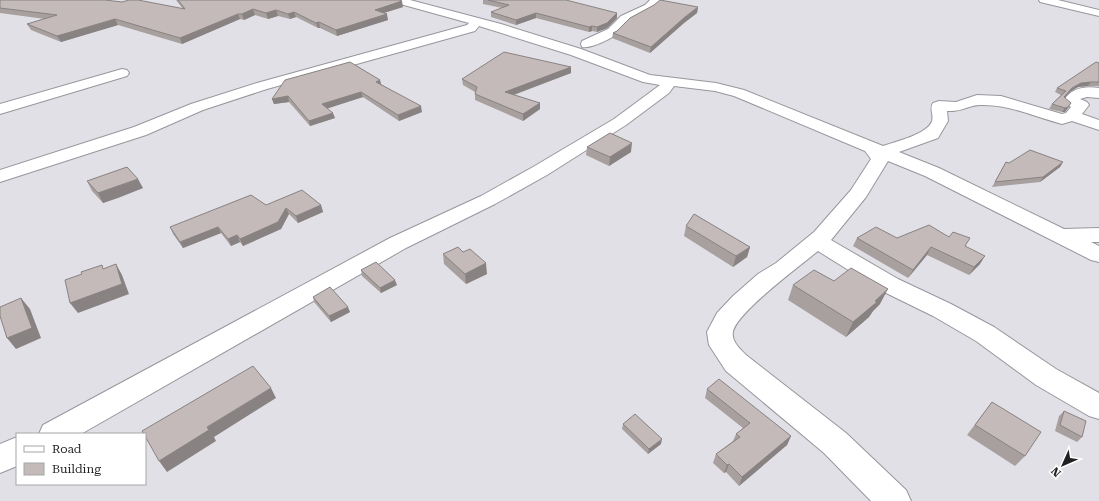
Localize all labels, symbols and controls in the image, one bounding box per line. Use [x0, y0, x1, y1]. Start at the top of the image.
legend [16, 433, 146, 485]
text: Road [52, 442, 82, 456]
north arrow [1043, 445, 1083, 485]
text: Building [52, 462, 101, 476]
text: N [1048, 464, 1064, 479]

